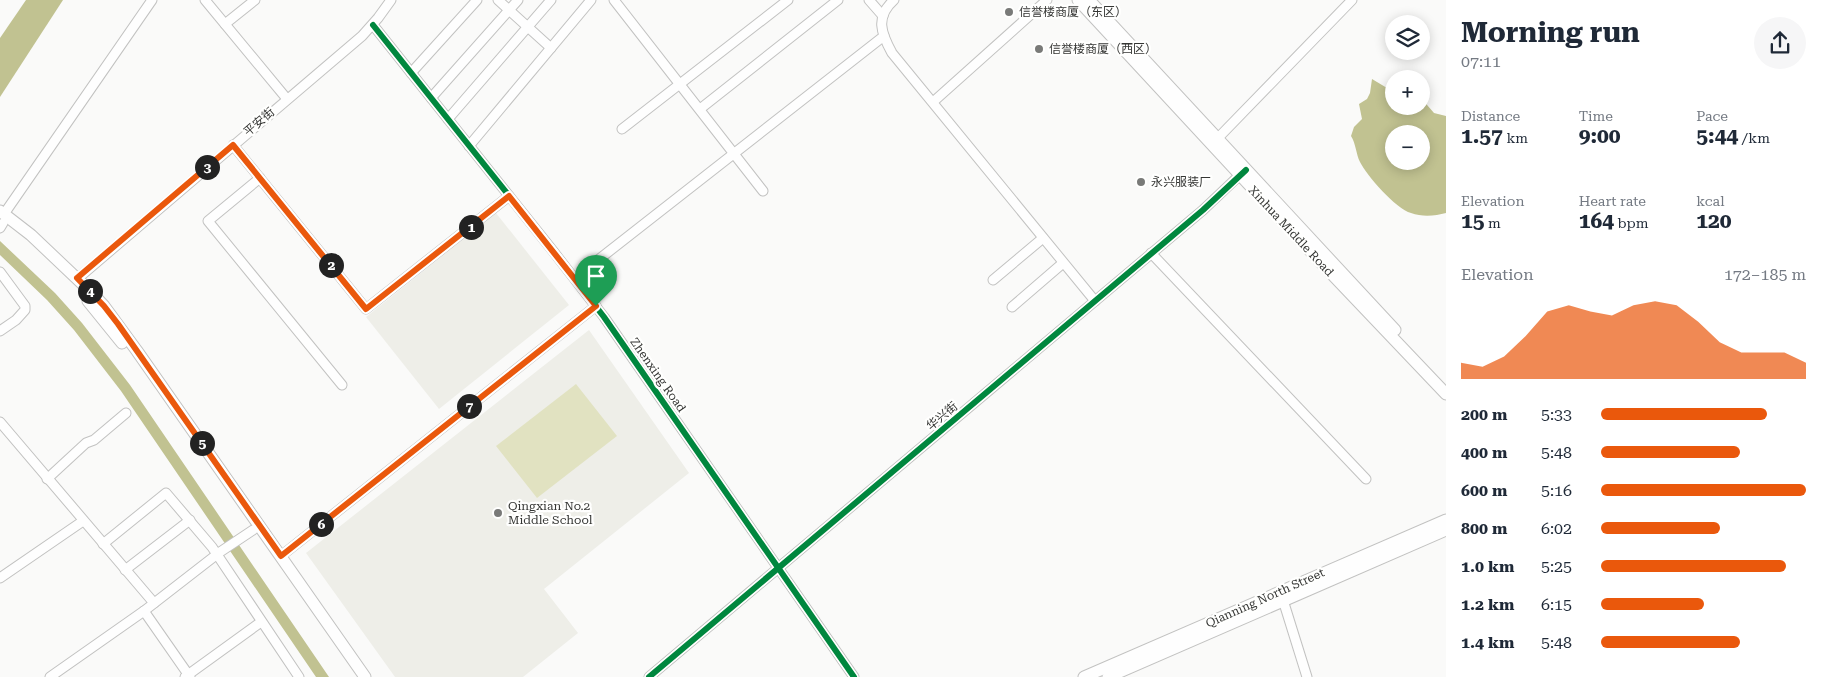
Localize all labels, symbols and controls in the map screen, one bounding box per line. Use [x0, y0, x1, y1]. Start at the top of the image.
place label: 信誉楼商厦（东区） [1019, 5, 1127, 19]
marker: 信誉楼商厦（东区） [1003, 6, 1015, 18]
map controls [1385, 15, 1430, 170]
button: layers [1385, 15, 1430, 60]
text: Morning run [1461, 16, 1640, 49]
button: share [1754, 17, 1806, 69]
place label: 信誉楼商厦（西区） [1049, 42, 1157, 56]
marker: 信誉楼商厦（西区） [1033, 43, 1045, 55]
text: 07:11 [1461, 52, 1501, 71]
button: + [1385, 70, 1430, 115]
street label: 平安街 [241, 105, 277, 139]
text: Distance [1461, 108, 1520, 124]
text: Time [1579, 108, 1613, 124]
text: Pace [1696, 108, 1728, 124]
text: 1.57 [1461, 124, 1503, 148]
text: 9:00 [1579, 124, 1621, 148]
text: 5:44 [1696, 124, 1738, 148]
button: − [1385, 125, 1430, 170]
text: km [1503, 130, 1528, 146]
text: /km [1738, 130, 1770, 146]
pin: 3 [194, 154, 220, 180]
text: 3 [204, 159, 211, 175]
place label: 永兴服装厂 [1151, 175, 1211, 189]
marker: 永兴服装厂 [1135, 176, 1147, 188]
street label: Xinhua Middle Road [1246, 183, 1337, 279]
text: Elevation [1461, 193, 1524, 209]
text: Heart rate [1579, 193, 1646, 209]
text: kcal [1696, 193, 1725, 209]
text: 15 [1461, 209, 1485, 233]
text: 164 [1579, 209, 1614, 233]
text: 120 [1696, 209, 1732, 233]
pin: 1 [458, 214, 484, 240]
text: m [1485, 215, 1501, 231]
text: bpm [1614, 215, 1648, 231]
text: 1 [468, 219, 475, 235]
pin: 2 [318, 252, 344, 278]
pin [575, 255, 617, 306]
text: 2 [328, 257, 335, 273]
icon: arrive [582, 262, 610, 290]
text: Elevation [1461, 265, 1534, 284]
text: 172–185 m [1724, 265, 1806, 284]
pin: 4 [78, 278, 102, 304]
text: 4 [87, 283, 94, 299]
street label: Zhenxing Road [627, 335, 689, 415]
pin: 7 [456, 394, 482, 418]
text: 7 [466, 398, 473, 414]
street label: 华兴街 [924, 399, 960, 433]
text: 200 m [1461, 405, 1507, 424]
text: 5:33 [1541, 405, 1572, 424]
pin: 5 [190, 430, 214, 456]
text: 5 [199, 435, 206, 451]
text: 400 m [1461, 443, 1507, 462]
text: 5:48 [1541, 443, 1572, 462]
text: 600 m [1461, 481, 1507, 500]
text: 5:16 [1541, 481, 1572, 500]
place label: Qingxian No.2 Middle School [508, 499, 593, 527]
marker: Qingxian No.2 Middle School [492, 507, 504, 519]
pin: 6 [308, 512, 334, 536]
text: 6 [318, 516, 325, 532]
text: 800 m [1461, 519, 1507, 538]
text: 6:02 [1541, 519, 1572, 538]
text: 1.0 km [1461, 557, 1514, 576]
text: 5:25 [1541, 557, 1572, 576]
street label: Qianning North Street [1204, 565, 1327, 631]
text: 1.2 km [1461, 595, 1514, 614]
text: 6:15 [1541, 595, 1572, 614]
text: 1.4 km [1461, 633, 1514, 652]
text: 5:48 [1541, 633, 1572, 652]

